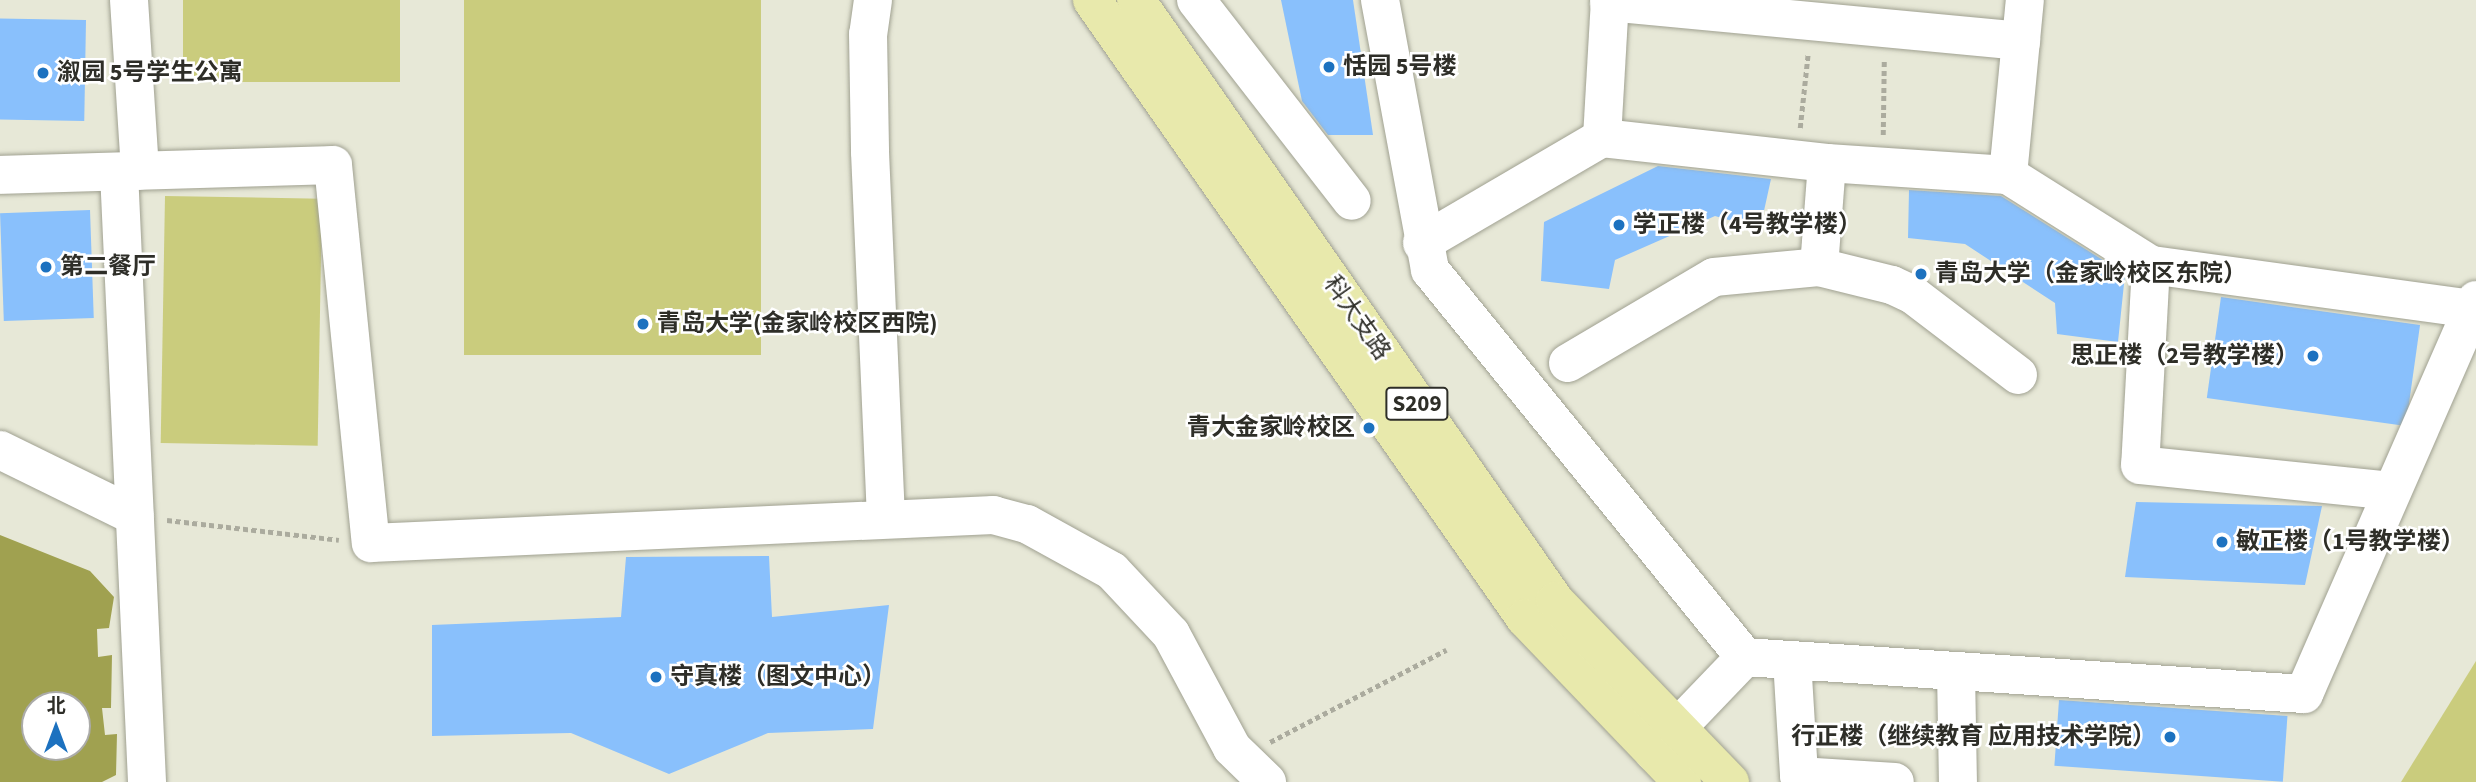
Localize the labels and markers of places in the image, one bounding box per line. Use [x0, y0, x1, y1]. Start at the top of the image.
place label: 恬园 5号楼 [1343, 53, 1456, 81]
place label: 溆园 5号学生公寓 [57, 59, 242, 87]
marker: 恬园 5号楼 [1321, 59, 1337, 75]
marker: 溆园 5号学生公寓 [35, 65, 51, 81]
place label: 学正楼（4号教学楼） [1633, 211, 1862, 239]
marker: 学正楼（4号教学楼） [1611, 217, 1627, 233]
place label: 第二餐厅 [60, 253, 156, 281]
marker: 第二餐厅 [38, 259, 54, 275]
place label: 青岛大学（金家岭校区东院） [1935, 260, 2247, 288]
marker: 青岛大学（金家岭校区东院） [1913, 266, 1929, 282]
place label: 青岛大学(金家岭校区西院) [657, 310, 938, 338]
marker: 青岛大学(金家岭校区西院) [635, 316, 651, 332]
place label: 思正楼（2号教学楼） [2070, 342, 2299, 370]
marker: 思正楼（2号教学楼） [2305, 348, 2321, 364]
place label: 青大金家岭校区 [1187, 414, 1355, 442]
marker: 青大金家岭校区 [1361, 420, 1377, 436]
place label: 敏正楼（1号教学楼） [2236, 528, 2465, 556]
marker: 敏正楼（1号教学楼） [2214, 534, 2230, 550]
place label: 守真楼（图文中心） [670, 663, 886, 691]
marker: 守真楼（图文中心） [648, 669, 664, 685]
place label: 行正楼（继续教育 应用技术学院） [1791, 723, 2156, 751]
marker: 行正楼（继续教育 应用技术学院） [2162, 729, 2178, 745]

